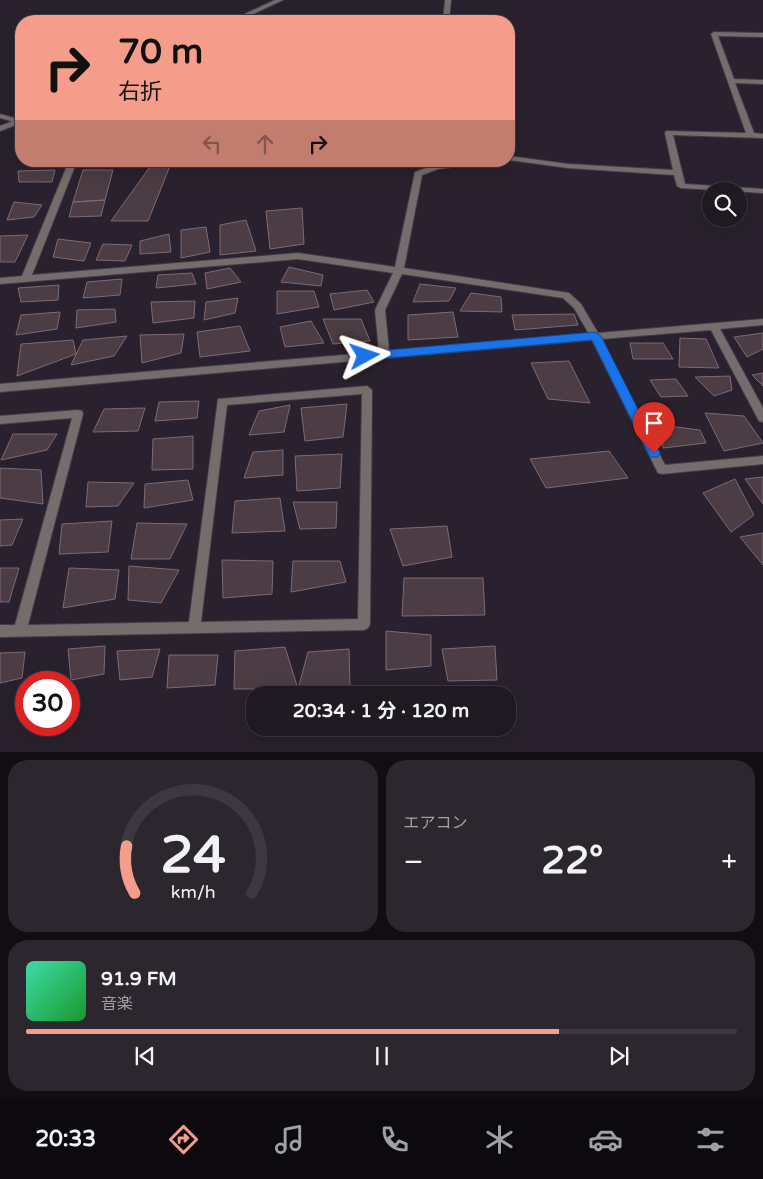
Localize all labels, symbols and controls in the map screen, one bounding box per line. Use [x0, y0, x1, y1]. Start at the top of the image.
text: 70 m [118, 31, 203, 73]
icon: right [35, 35, 100, 100]
text: 右折 [118, 79, 162, 105]
icon: left [198, 130, 226, 158]
icon: ahead [251, 130, 279, 158]
icon: right [304, 130, 332, 158]
map controls [702, 182, 747, 227]
button: search [702, 182, 747, 227]
position arrow [338, 329, 390, 381]
pin [633, 402, 675, 453]
icon: arrive [640, 409, 668, 437]
speed limit sign: 30 [15, 671, 80, 736]
text: 20:34 · 1 分 · 120 m [293, 700, 469, 722]
text: エアコン [404, 813, 468, 833]
text: 24 [160, 824, 225, 887]
text: 22° [541, 838, 603, 884]
text: − [404, 845, 423, 879]
text: + [721, 845, 737, 879]
text: km/h [170, 882, 215, 903]
text: 91.9 FM [101, 968, 177, 990]
text: 音楽 [101, 994, 133, 1014]
icon: previous [131, 1042, 159, 1070]
icon: pause [368, 1042, 396, 1070]
icon: next [605, 1042, 633, 1070]
icon: directions [166, 1122, 201, 1157]
icon: music [272, 1122, 307, 1157]
icon: phone [377, 1122, 412, 1157]
icon: climate [482, 1122, 517, 1157]
icon: car [588, 1122, 623, 1157]
icon: filters [693, 1122, 728, 1157]
text: 20:33 [35, 1126, 96, 1152]

